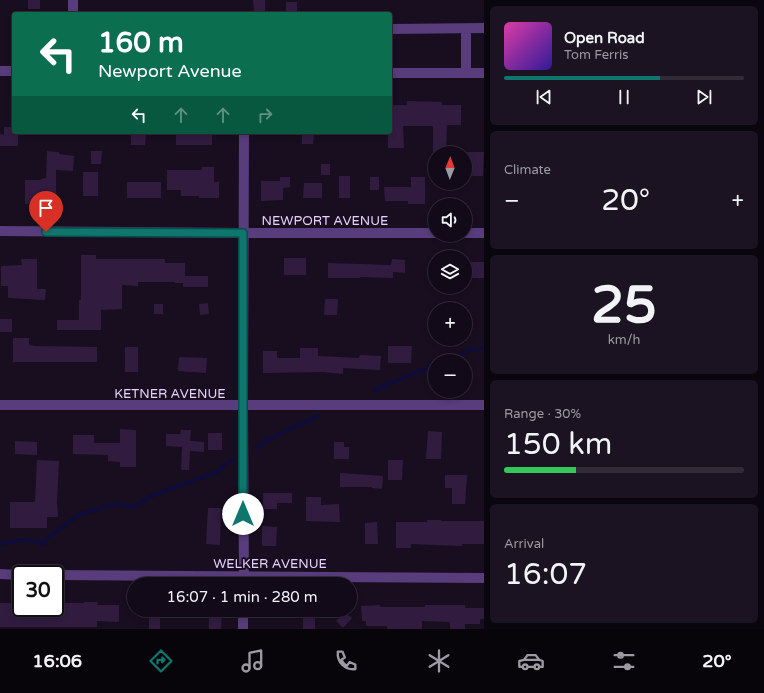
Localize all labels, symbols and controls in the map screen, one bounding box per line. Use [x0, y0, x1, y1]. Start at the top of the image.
text: 160 m [98, 26, 184, 60]
icon: left [32, 28, 84, 80]
text: Open Road [564, 29, 645, 47]
text: Tom Ferris [564, 47, 628, 63]
text: Newport Avenue [98, 60, 242, 82]
icon: previous [533, 86, 555, 108]
icon: pause [613, 86, 635, 108]
icon: next [693, 86, 715, 108]
icon: left [128, 104, 150, 126]
icon: ahead [170, 104, 192, 126]
icon: ahead [212, 104, 234, 126]
icon: right [254, 104, 276, 126]
north arrow [428, 146, 472, 190]
map controls [428, 146, 472, 398]
text: Climate [504, 162, 551, 178]
text: 20° [601, 182, 650, 219]
text: − [504, 188, 520, 214]
text: + [732, 188, 744, 214]
pin [29, 191, 63, 232]
icon: arrive [35, 197, 57, 219]
button: sound [428, 198, 472, 242]
street label: NEWPORT AVENUE [262, 213, 388, 229]
button: layers [428, 250, 472, 294]
text: 25 [591, 274, 657, 337]
button: + [428, 302, 472, 346]
text: km/h [608, 332, 640, 348]
button: − [428, 354, 472, 398]
street label: KETNER AVENUE [114, 386, 226, 402]
text: Range · 30% [504, 406, 581, 422]
text: 150 km [504, 426, 612, 463]
position arrow [222, 493, 264, 535]
text: Arrival [504, 536, 544, 552]
street label: WELKER AVENUE [213, 556, 327, 572]
text: 16:07 [504, 556, 587, 593]
speed limit sign: 30 [12, 565, 64, 617]
text: 16:07 · 1 min · 280 m [167, 588, 317, 606]
icon: directions [147, 647, 175, 675]
icon: music [239, 647, 267, 675]
icon: phone [332, 647, 360, 675]
icon: climate [425, 647, 453, 675]
icon: car [517, 647, 545, 675]
icon: filters [610, 647, 638, 675]
text: 16:06 [32, 650, 82, 672]
text: 20° [702, 650, 732, 672]

